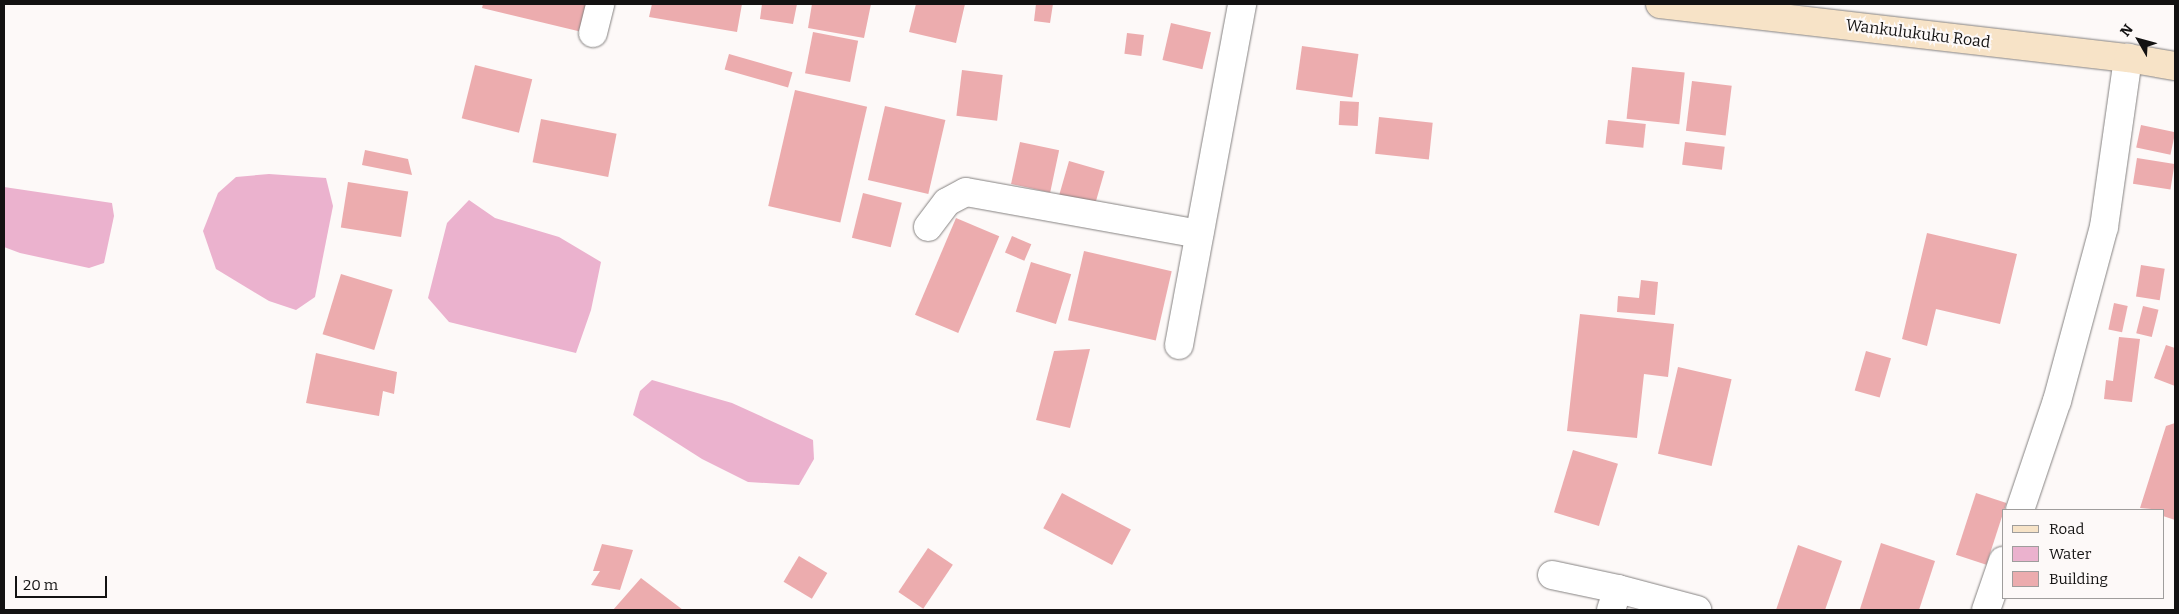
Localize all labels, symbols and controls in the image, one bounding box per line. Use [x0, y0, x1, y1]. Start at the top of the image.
north arrow [2114, 15, 2164, 65]
street label: Wankulukuku Road [1845, 16, 1991, 52]
text: N [2117, 21, 2137, 40]
legend [2002, 509, 2164, 599]
text: Road [2049, 520, 2084, 538]
text: Water [2049, 545, 2091, 563]
scale bar [18, 566, 110, 598]
text: Building [2049, 570, 2108, 588]
text: 20 m [23, 576, 58, 594]

